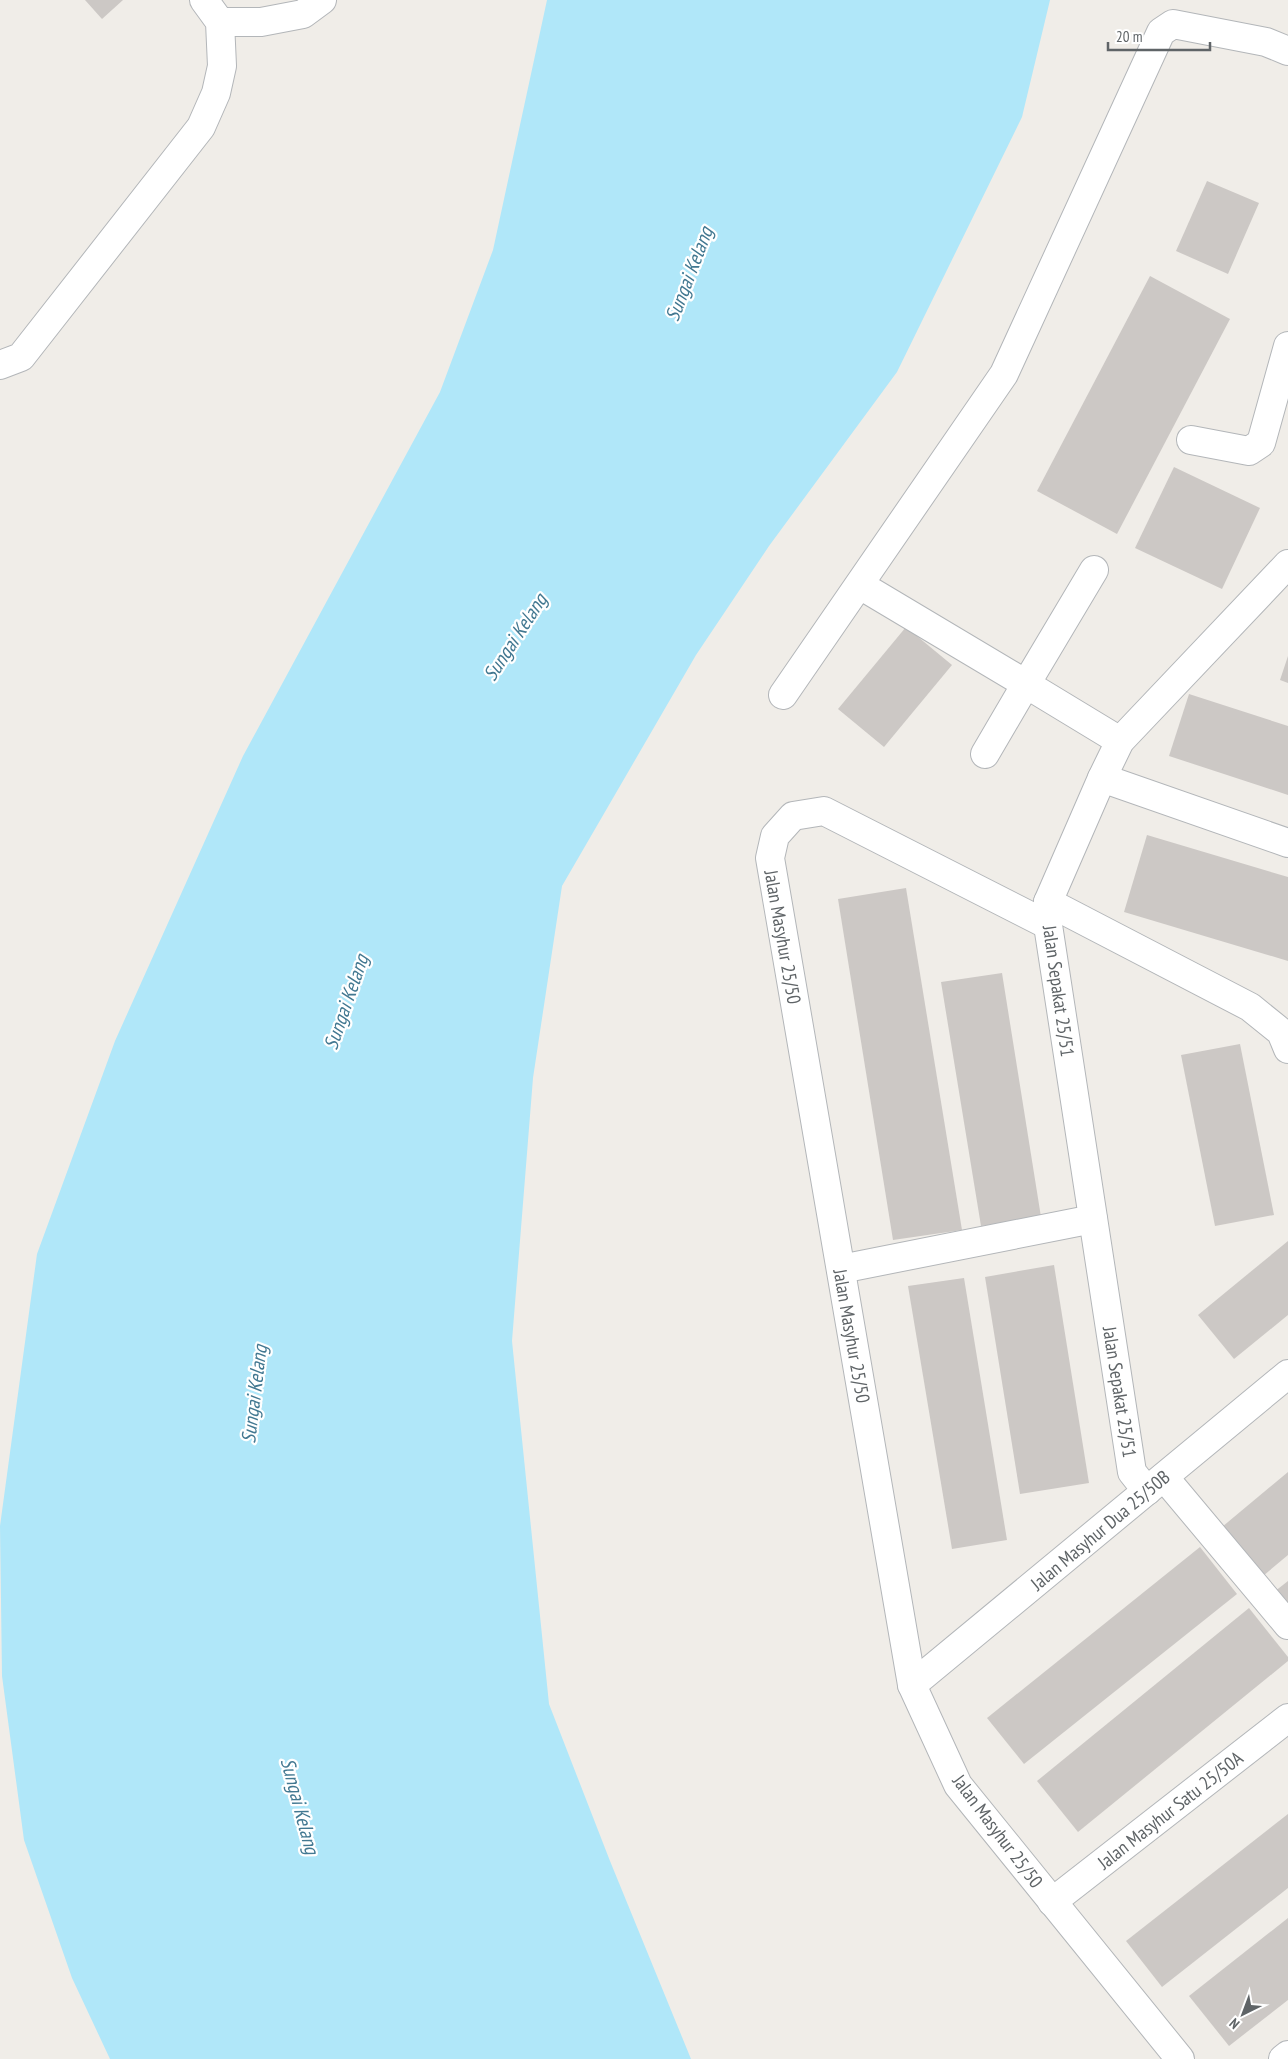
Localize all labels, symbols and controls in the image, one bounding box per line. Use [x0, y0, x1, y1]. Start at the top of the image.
scale bar [1108, 20, 1210, 52]
text: 20 m [1116, 27, 1142, 46]
water label: Sungai Kelang [659, 222, 719, 325]
water label: Sungai Kelang [477, 587, 554, 685]
street label: Jalan Masyhur 25/50 [759, 867, 807, 1006]
street label: Jalan Sepakat 25/51 [1038, 923, 1080, 1058]
water label: Sungai Kelang [318, 950, 375, 1053]
street label: Jalan Masyhur 25/50 [828, 1266, 876, 1405]
street label: Jalan Sepakat 25/51 [1098, 1324, 1142, 1459]
water label: Sungai Kelang [235, 1342, 273, 1445]
street label: Jalan Masyhur Dua 25/50B [1025, 1465, 1175, 1596]
street label: Jalan Masyhur Satu 25/50A [1092, 1746, 1247, 1875]
water label: Sungai Kelang [275, 1755, 326, 1858]
street label: Jalan Masyhur 25/50 [947, 1769, 1048, 1892]
north arrow [1218, 1989, 1268, 2039]
text: N [1225, 2014, 1243, 2033]

